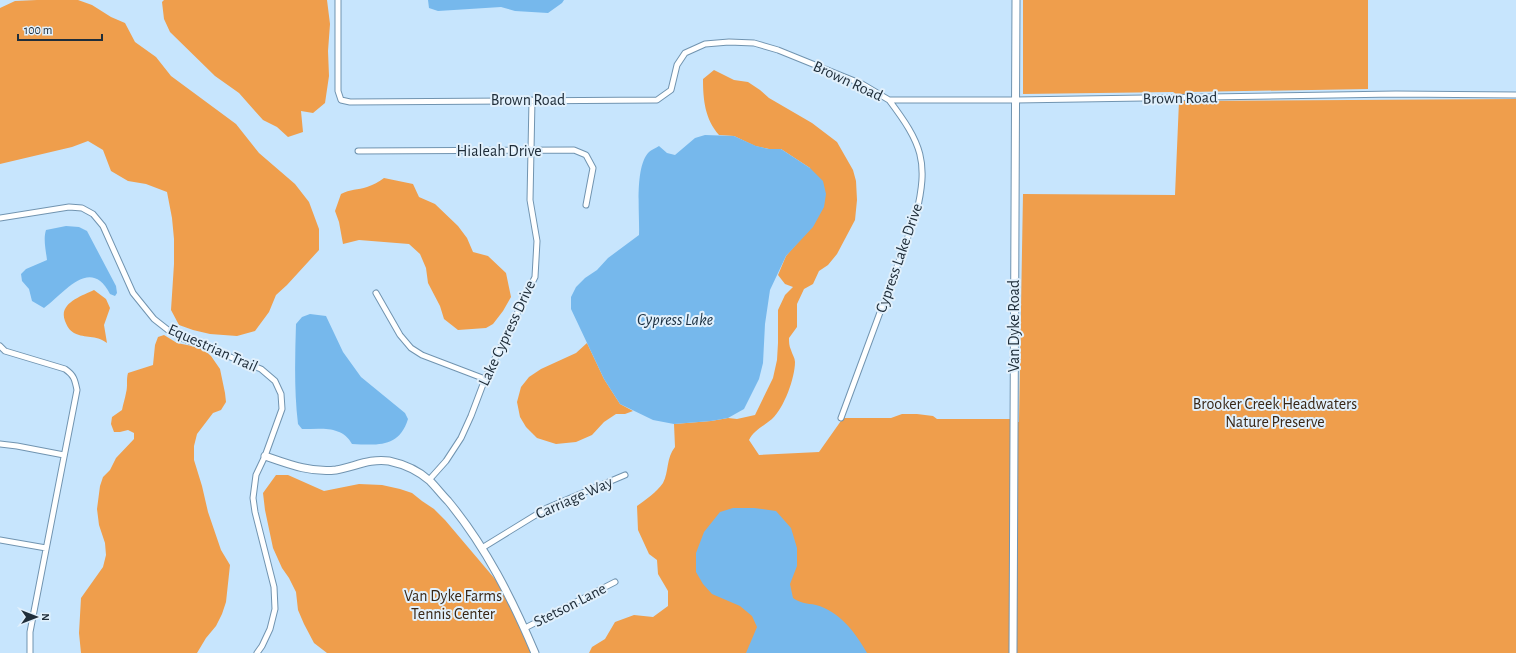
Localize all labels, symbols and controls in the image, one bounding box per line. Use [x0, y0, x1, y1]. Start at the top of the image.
scale bar [18, 16, 102, 42]
text: 100 m [24, 24, 52, 36]
street label: Brown Road [811, 58, 885, 104]
street label: Brown Road [1142, 89, 1218, 107]
street label: Brown Road [491, 92, 565, 108]
street label: Hialeah Drive [456, 143, 542, 159]
street label: Cypress Lake Drive [873, 201, 926, 315]
street label: Lake Cypress Drive [476, 278, 539, 389]
street label: Van Dyke Road [1006, 280, 1023, 372]
water label: Cypress Lake [637, 311, 713, 329]
street label: Equestrian Trail [166, 321, 260, 375]
park label: Brooker Creek Headwaters Nature Preserve [1193, 396, 1357, 430]
street label: Carriage Way [533, 474, 615, 523]
street label: Stetson Lane [531, 580, 609, 630]
park label: Van Dyke Farms Tennis Center [404, 588, 502, 622]
north arrow [16, 597, 56, 637]
text: N [40, 613, 51, 621]

